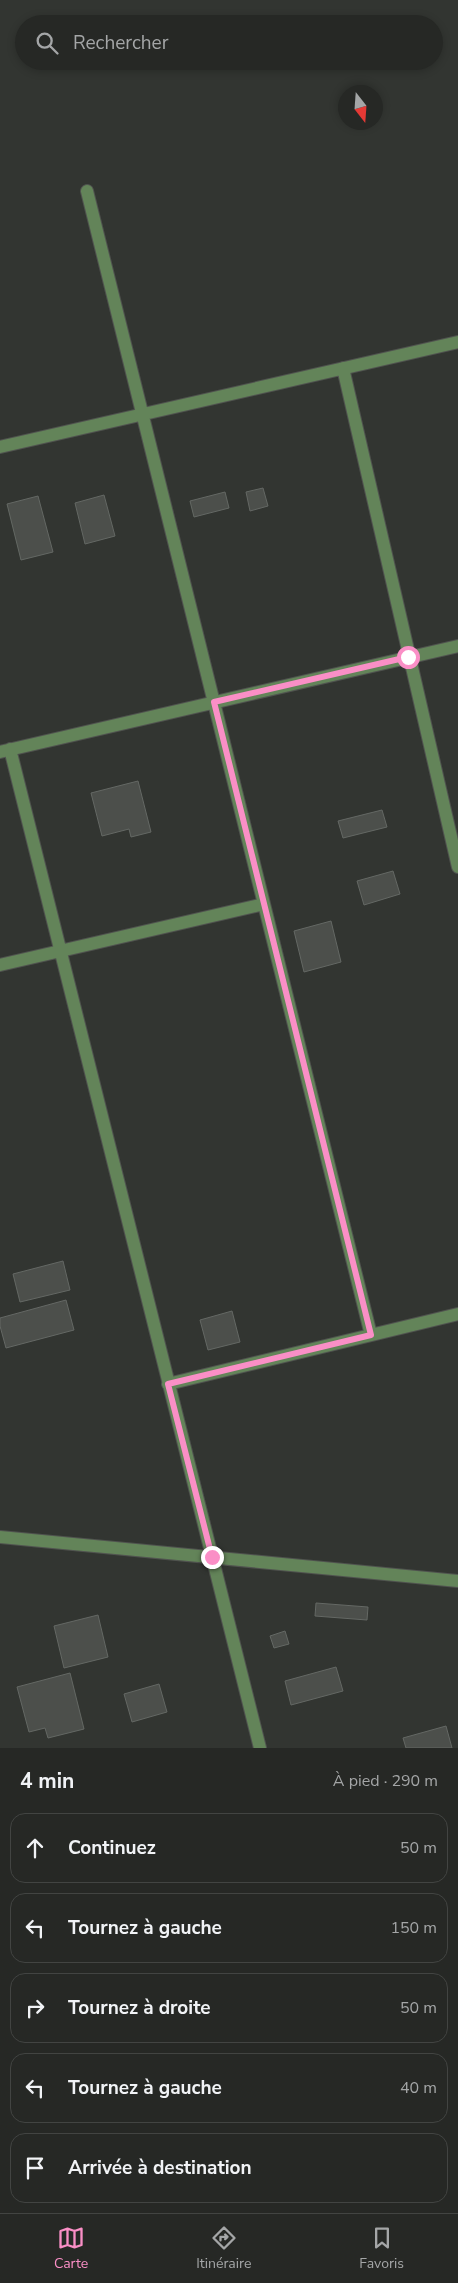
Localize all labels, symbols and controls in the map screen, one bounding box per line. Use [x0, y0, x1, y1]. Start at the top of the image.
search box [15, 15, 443, 70]
icon: search [33, 29, 61, 57]
text: Rechercher [73, 30, 168, 56]
north arrow [338, 85, 383, 130]
route start [397, 646, 420, 669]
route end [201, 1546, 224, 1569]
text: 4 min [20, 1767, 74, 1795]
text: À pied · 290 m [333, 1770, 438, 1792]
icon: ahead [21, 1834, 49, 1862]
text: Continuez [68, 1835, 156, 1861]
text: 50 m [400, 1837, 437, 1859]
icon: left [21, 1914, 49, 1942]
text: Tournez à gauche [68, 1915, 222, 1941]
text: 150 m [390, 1917, 437, 1939]
icon: right [21, 1994, 49, 2022]
text: Tournez à droite [68, 1995, 211, 2021]
text: 50 m [400, 1997, 437, 2019]
icon: left [21, 2074, 49, 2102]
text: Tournez à gauche [68, 2075, 222, 2101]
text: 40 m [400, 2077, 437, 2099]
icon: arrive [21, 2154, 49, 2182]
text: Arrivée à destination [68, 2155, 252, 2181]
tab: Carte [54, 2224, 88, 2273]
tab: Itinéraire [196, 2224, 251, 2273]
tab: Favoris [359, 2224, 404, 2273]

